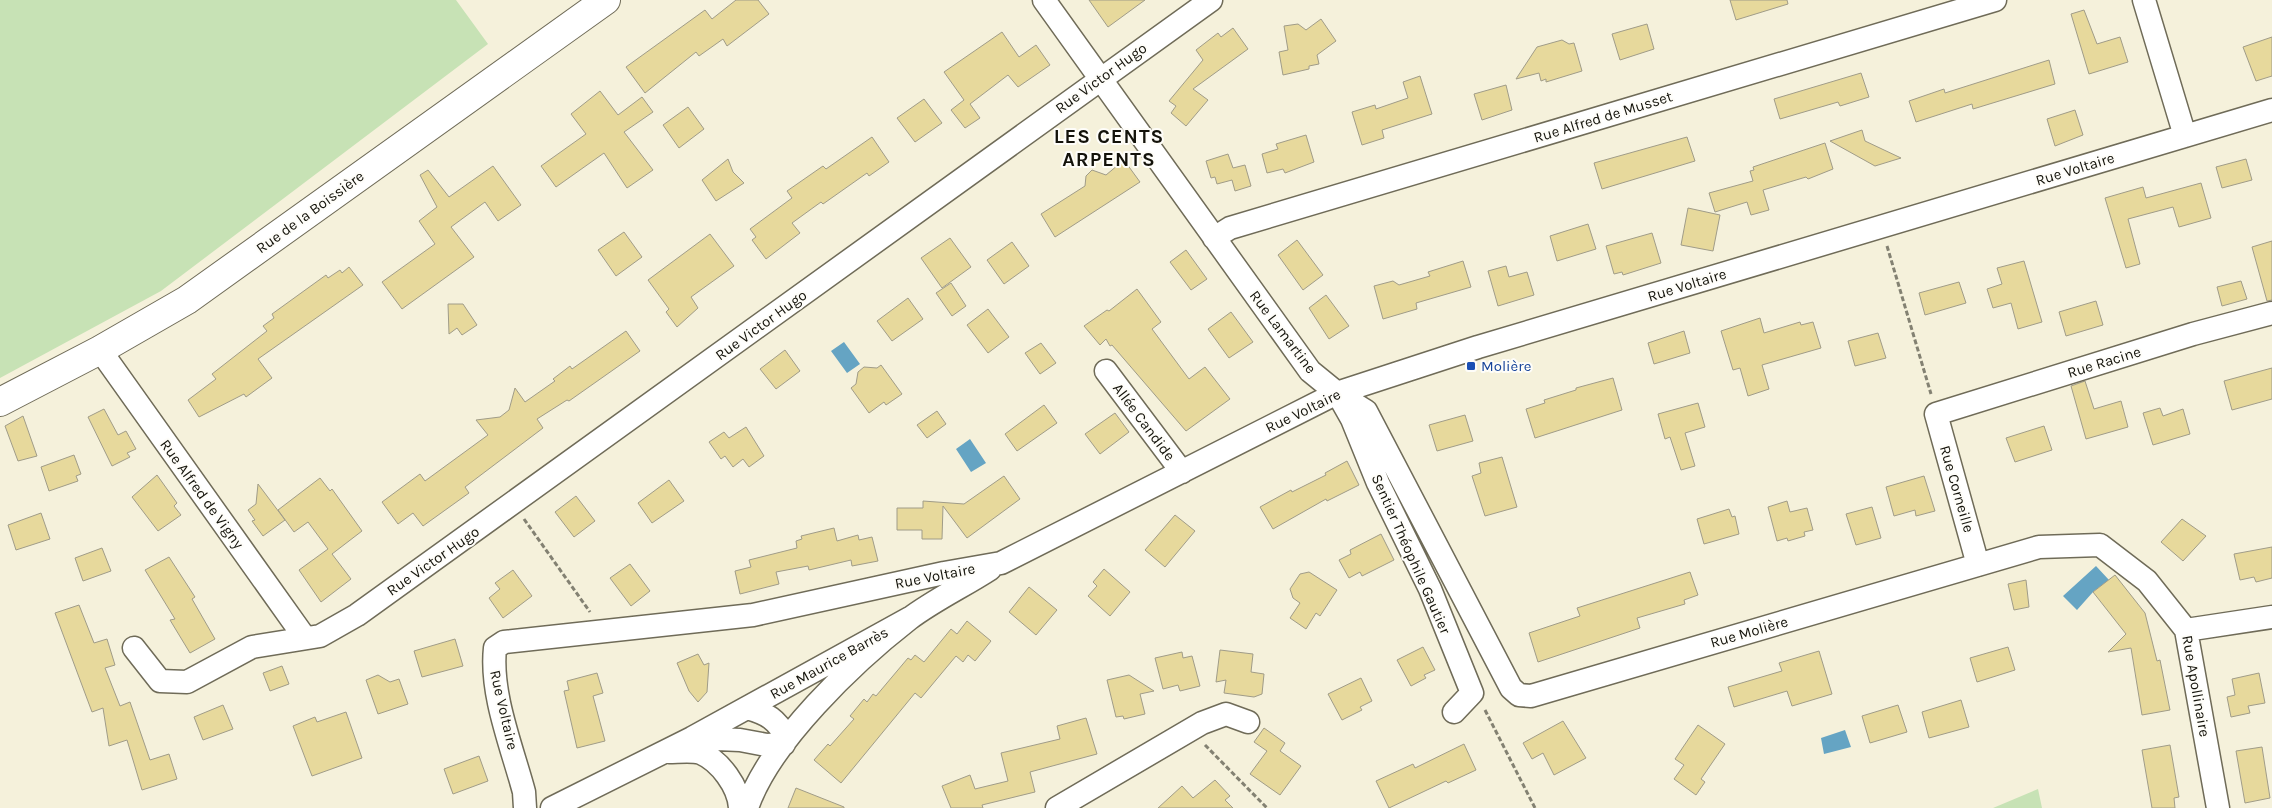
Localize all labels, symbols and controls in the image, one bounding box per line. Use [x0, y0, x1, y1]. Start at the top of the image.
street label: Rue Victor Hugo [1052, 39, 1150, 117]
street label: Rue Alfred de Musset [1531, 87, 1675, 147]
district label: LES CENTS ARPENTS [1054, 125, 1164, 171]
street label: Rue Voltaire [2033, 148, 2117, 190]
street label: Rue de la Boissière [253, 167, 367, 257]
street label: Rue Voltaire [1645, 264, 1729, 306]
street label: Rue Victor Hugo [712, 286, 810, 364]
street label: Rue Lamartine [1246, 287, 1320, 377]
street label: Rue Racine [2065, 342, 2143, 382]
place label: Molière [1481, 357, 1531, 375]
marker: Molière [1465, 360, 1477, 372]
street label: Allée Candide [1109, 380, 1179, 464]
street label: Rue Voltaire [1262, 385, 1344, 437]
street label: Rue Alfred de Vigny [156, 436, 248, 552]
street label: Rue Corneille [1936, 443, 1978, 535]
street label: Sentier Théophile Gautier [1368, 471, 1455, 637]
street label: Rue Victor Hugo [383, 522, 483, 600]
street label: Rue Voltaire [893, 559, 977, 593]
street label: Rue Molière [1708, 612, 1790, 652]
street label: Rue Maurice Barrès [767, 623, 891, 703]
street label: Rue Apollinaire [2178, 634, 2214, 738]
street label: Rue Voltaire [486, 668, 522, 752]

